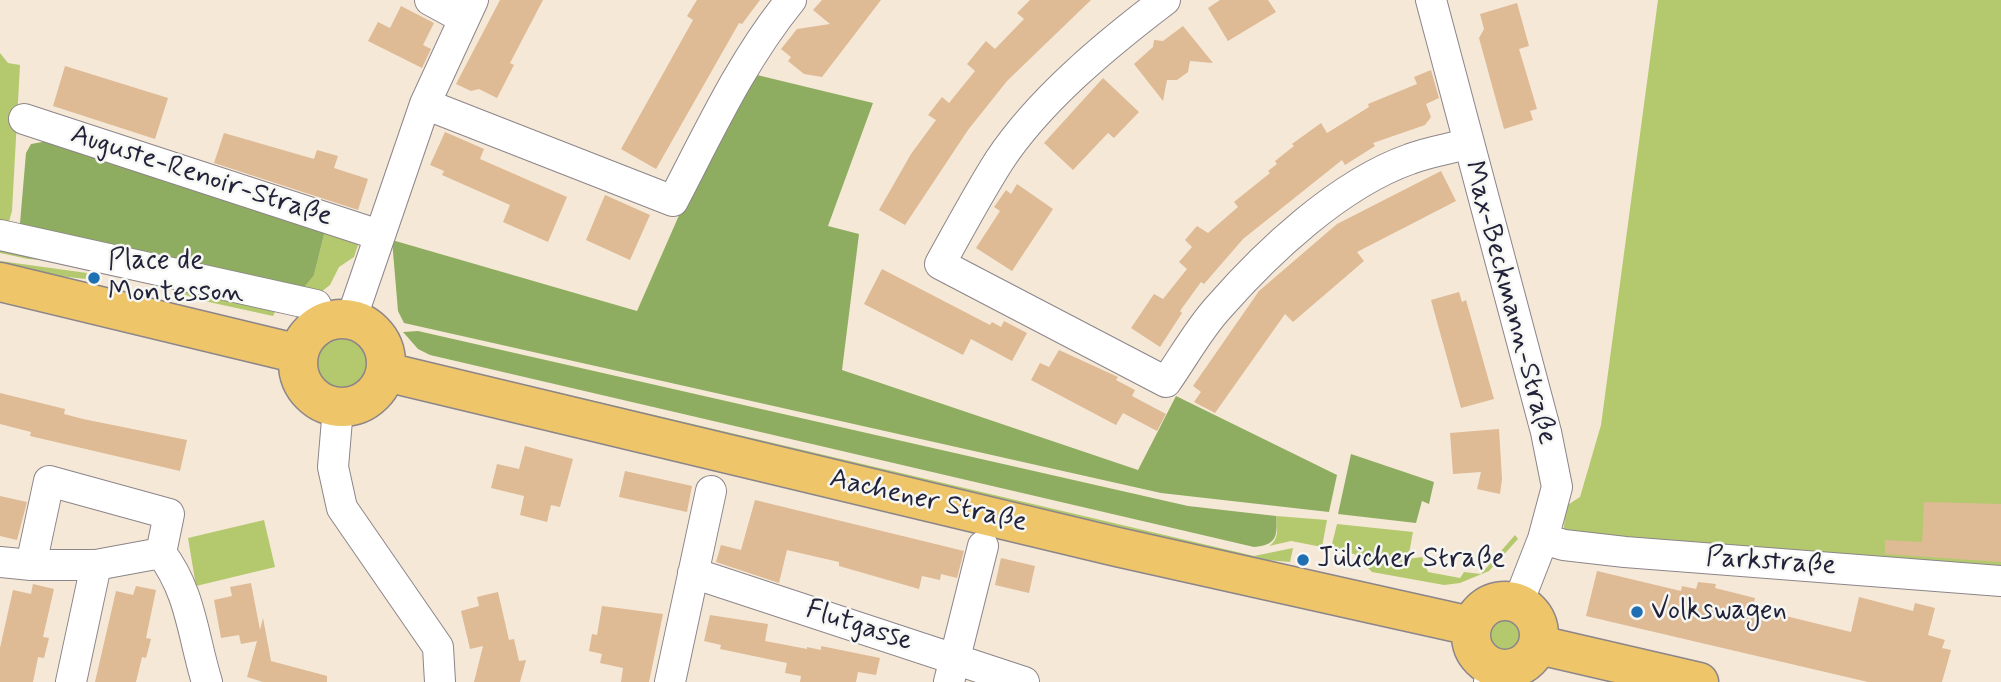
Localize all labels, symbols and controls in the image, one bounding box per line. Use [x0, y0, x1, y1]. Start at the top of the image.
street label: Auguste-Renoir-Straße [66, 119, 336, 235]
street label: Max-Beckmann-Straße [1455, 158, 1563, 448]
place label: Place de Montesson [108, 245, 243, 311]
marker: Place de Montesson [86, 270, 102, 286]
street label: Aachener Straße [826, 463, 1030, 541]
street label: Parkstraße [1705, 542, 1837, 584]
place label: Jülicher Straße [1317, 543, 1505, 577]
marker: Jülicher Straße [1295, 552, 1311, 568]
street label: Flutgasse [801, 594, 917, 660]
place label: Volkswagen [1651, 595, 1787, 629]
marker: Volkswagen [1629, 604, 1645, 620]

